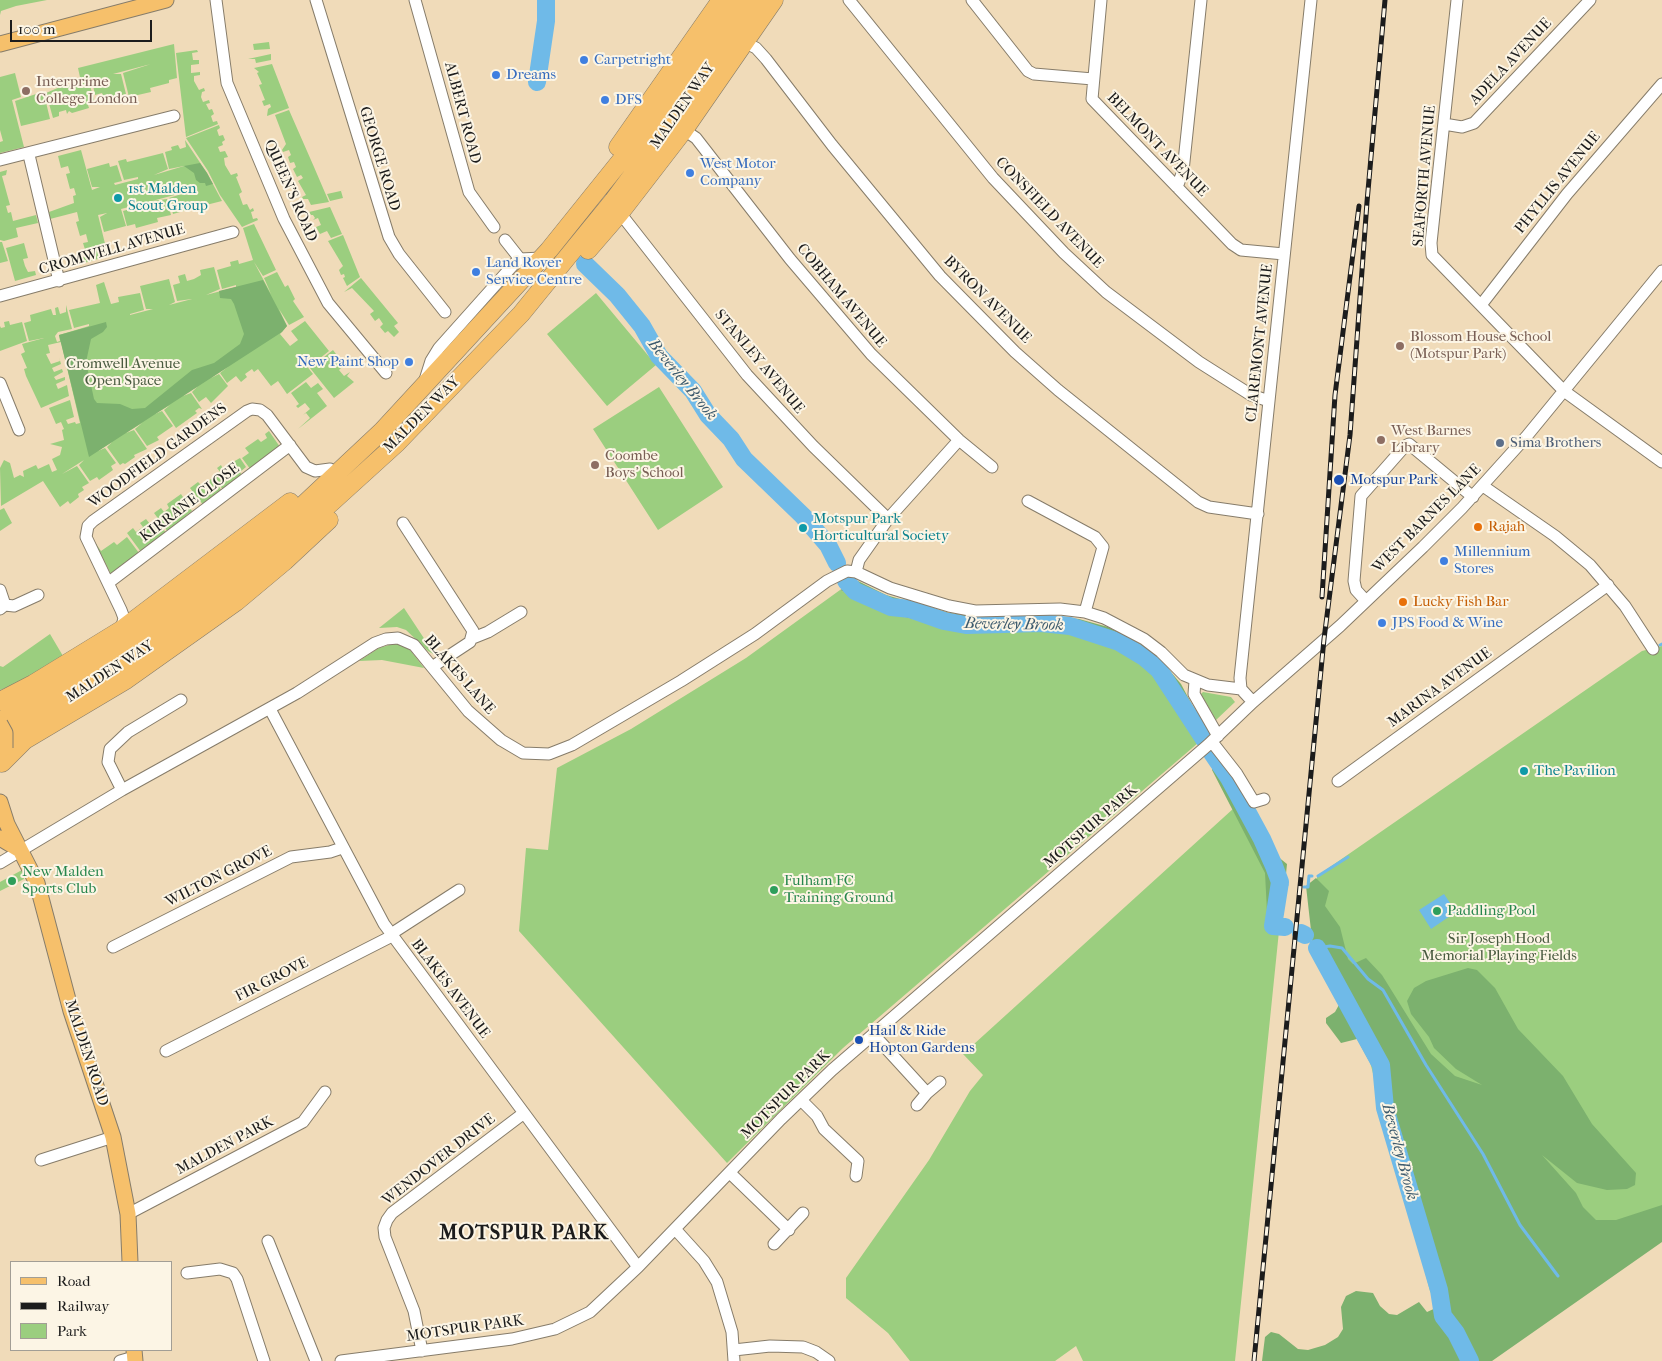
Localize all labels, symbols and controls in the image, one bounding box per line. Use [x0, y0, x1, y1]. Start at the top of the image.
scale bar [12, 10, 155, 42]
street label: ADELA AVENUE [1466, 15, 1556, 109]
text: 100 m [18, 20, 56, 38]
place label: Carpetright [594, 51, 671, 69]
marker: Carpetright [578, 54, 590, 66]
street label: ALBERT ROAD [440, 60, 484, 166]
street label: MALDEN WAY [647, 60, 719, 152]
place label: Dreams [506, 66, 556, 84]
marker: Dreams [490, 69, 502, 81]
place label: Interprime College London [36, 73, 137, 108]
marker: Interprime College London [20, 85, 32, 97]
street label: BELMONT AVENUE [1103, 89, 1211, 201]
place label: DFS [615, 91, 642, 109]
marker: DFS [599, 94, 611, 106]
street label: GEORGE ROAD [355, 105, 403, 213]
street label: SEAFORTH AVENUE [1410, 105, 1440, 247]
street label: PHYLLIS AVENUE [1511, 128, 1605, 238]
street label: QUEEN'S ROAD [259, 137, 321, 245]
street label: CONSFIELD AVENUE [991, 154, 1107, 272]
place label: West Motor Company [700, 155, 776, 190]
marker: West Motor Company [684, 167, 696, 179]
place label: 1st Malden Scout Group [128, 180, 208, 215]
marker: 1st Malden Scout Group [112, 192, 124, 204]
street label: CROMWELL AVENUE [37, 221, 187, 279]
street label: COBHAM AVENUE [792, 240, 890, 352]
street label: BYRON AVENUE [939, 252, 1035, 348]
place label: Land Rover Service Centre [486, 254, 582, 289]
street label: CLAREMONT AVENUE [1243, 263, 1277, 423]
marker: Land Rover Service Centre [470, 266, 482, 278]
street label: STANLEY AVENUE [710, 306, 808, 418]
place label: Blossom House School (Motspur Park) [1410, 328, 1551, 363]
water label: Beverley Brook [643, 335, 721, 425]
marker: Blossom House School (Motspur Park) [1394, 340, 1406, 352]
place label: New Paint Shop [297, 353, 399, 371]
park label: Cromwell Avenue Open Space [66, 355, 180, 390]
marker: New Paint Shop [403, 356, 415, 368]
street label: MALDEN WAY [380, 373, 464, 457]
street label: WOODFIELD GARDENS [85, 400, 231, 512]
place label: West Barnes Library [1391, 422, 1471, 457]
marker: West Barnes Library [1375, 434, 1387, 446]
place label: Sima Brothers [1510, 434, 1601, 452]
marker: Sima Brothers [1494, 437, 1506, 449]
place label: Coombe Boys' School [605, 447, 684, 482]
marker: Coombe Boys' School [589, 459, 601, 471]
street label: KIRRANE CLOSE [137, 460, 243, 546]
street label: WEST BARNES LANE [1369, 461, 1485, 577]
place label: Motspur Park [1350, 471, 1438, 489]
marker: Motspur Park [1332, 473, 1346, 487]
place label: Motspur Park Horticultural Society [813, 510, 949, 545]
place label: Rajah [1488, 518, 1525, 536]
marker: Rajah [1472, 521, 1484, 533]
marker: Motspur Park Horticultural Society [797, 522, 809, 534]
place label: Millennium Stores [1454, 543, 1530, 578]
marker: Millennium Stores [1438, 555, 1450, 567]
place label: Lucky Fish Bar [1413, 593, 1509, 611]
marker: Lucky Fish Bar [1397, 596, 1409, 608]
place label: JPS Food & Wine [1392, 614, 1503, 632]
water label: Beverley Brook [964, 615, 1064, 635]
marker: JPS Food & Wine [1376, 617, 1388, 629]
street label: BLAKES LANE [420, 632, 498, 718]
street label: MALDEN WAY [63, 637, 157, 707]
street label: MARINA AVENUE [1384, 644, 1496, 732]
place label: The Pavilion [1534, 762, 1616, 780]
marker: The Pavilion [1518, 765, 1530, 777]
street label: MOTSPUR PARK [1041, 781, 1141, 873]
street label: WILTON GROVE [163, 842, 275, 912]
place label: New Malden Sports Club [22, 863, 104, 898]
place label: Fulham FC Training Ground [784, 872, 894, 907]
marker: New Malden Sports Club [6, 875, 18, 887]
marker: Fulham FC Training Ground [768, 884, 780, 896]
place label: Paddling Pool [1447, 902, 1536, 920]
marker: Paddling Pool [1431, 905, 1443, 917]
park label: Sir Joseph Hood Memorial Playing Fields [1421, 930, 1577, 965]
street label: BLAKES AVENUE [407, 936, 493, 1042]
street label: FIR GROVE [233, 954, 311, 1006]
street label: MALDEN ROAD [60, 998, 112, 1108]
place label: Hail & Ride Hopton Gardens [869, 1022, 975, 1057]
marker: Hail & Ride Hopton Gardens [853, 1034, 865, 1046]
street label: MOTSPUR PARK [738, 1047, 834, 1143]
water label: Beverley Brook [1377, 1101, 1421, 1203]
street label: WENDOVER DRIVE [379, 1110, 499, 1210]
street label: MALDEN PARK [173, 1113, 277, 1179]
district label: MOTSPUR PARK [438, 1222, 610, 1246]
legend [10, 1261, 172, 1351]
text: Road [57, 1272, 90, 1290]
text: Railway [57, 1297, 109, 1315]
street label: MOTSPUR PARK [405, 1312, 525, 1346]
text: Park [57, 1322, 87, 1340]

